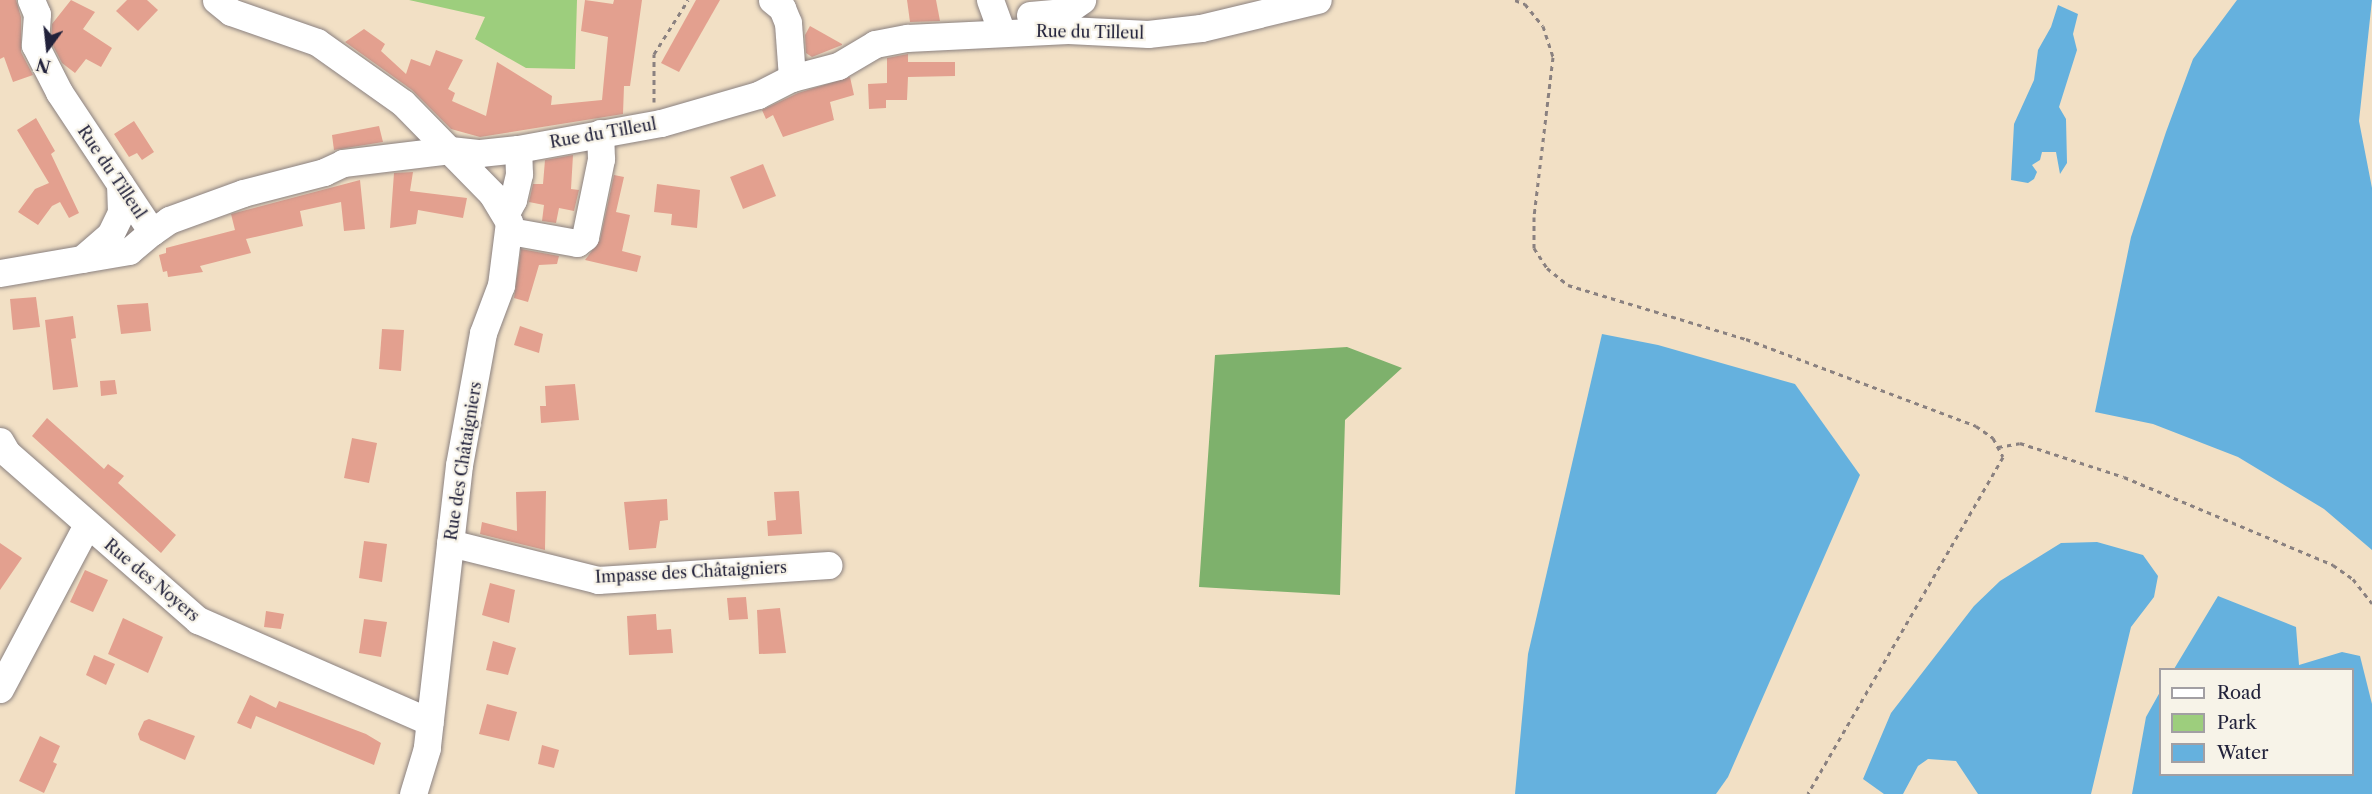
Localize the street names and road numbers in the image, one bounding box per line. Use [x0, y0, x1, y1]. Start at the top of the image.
street label: Rue du Tilleul [1036, 21, 1144, 43]
street label: Rue du Tilleul [548, 114, 658, 152]
street label: Rue du Tilleul [74, 122, 150, 222]
street label: Rue des Châtaigniers [441, 380, 485, 542]
street label: Rue des Noyers [101, 535, 203, 625]
street label: Impasse des Châtaigniers [595, 557, 787, 587]

